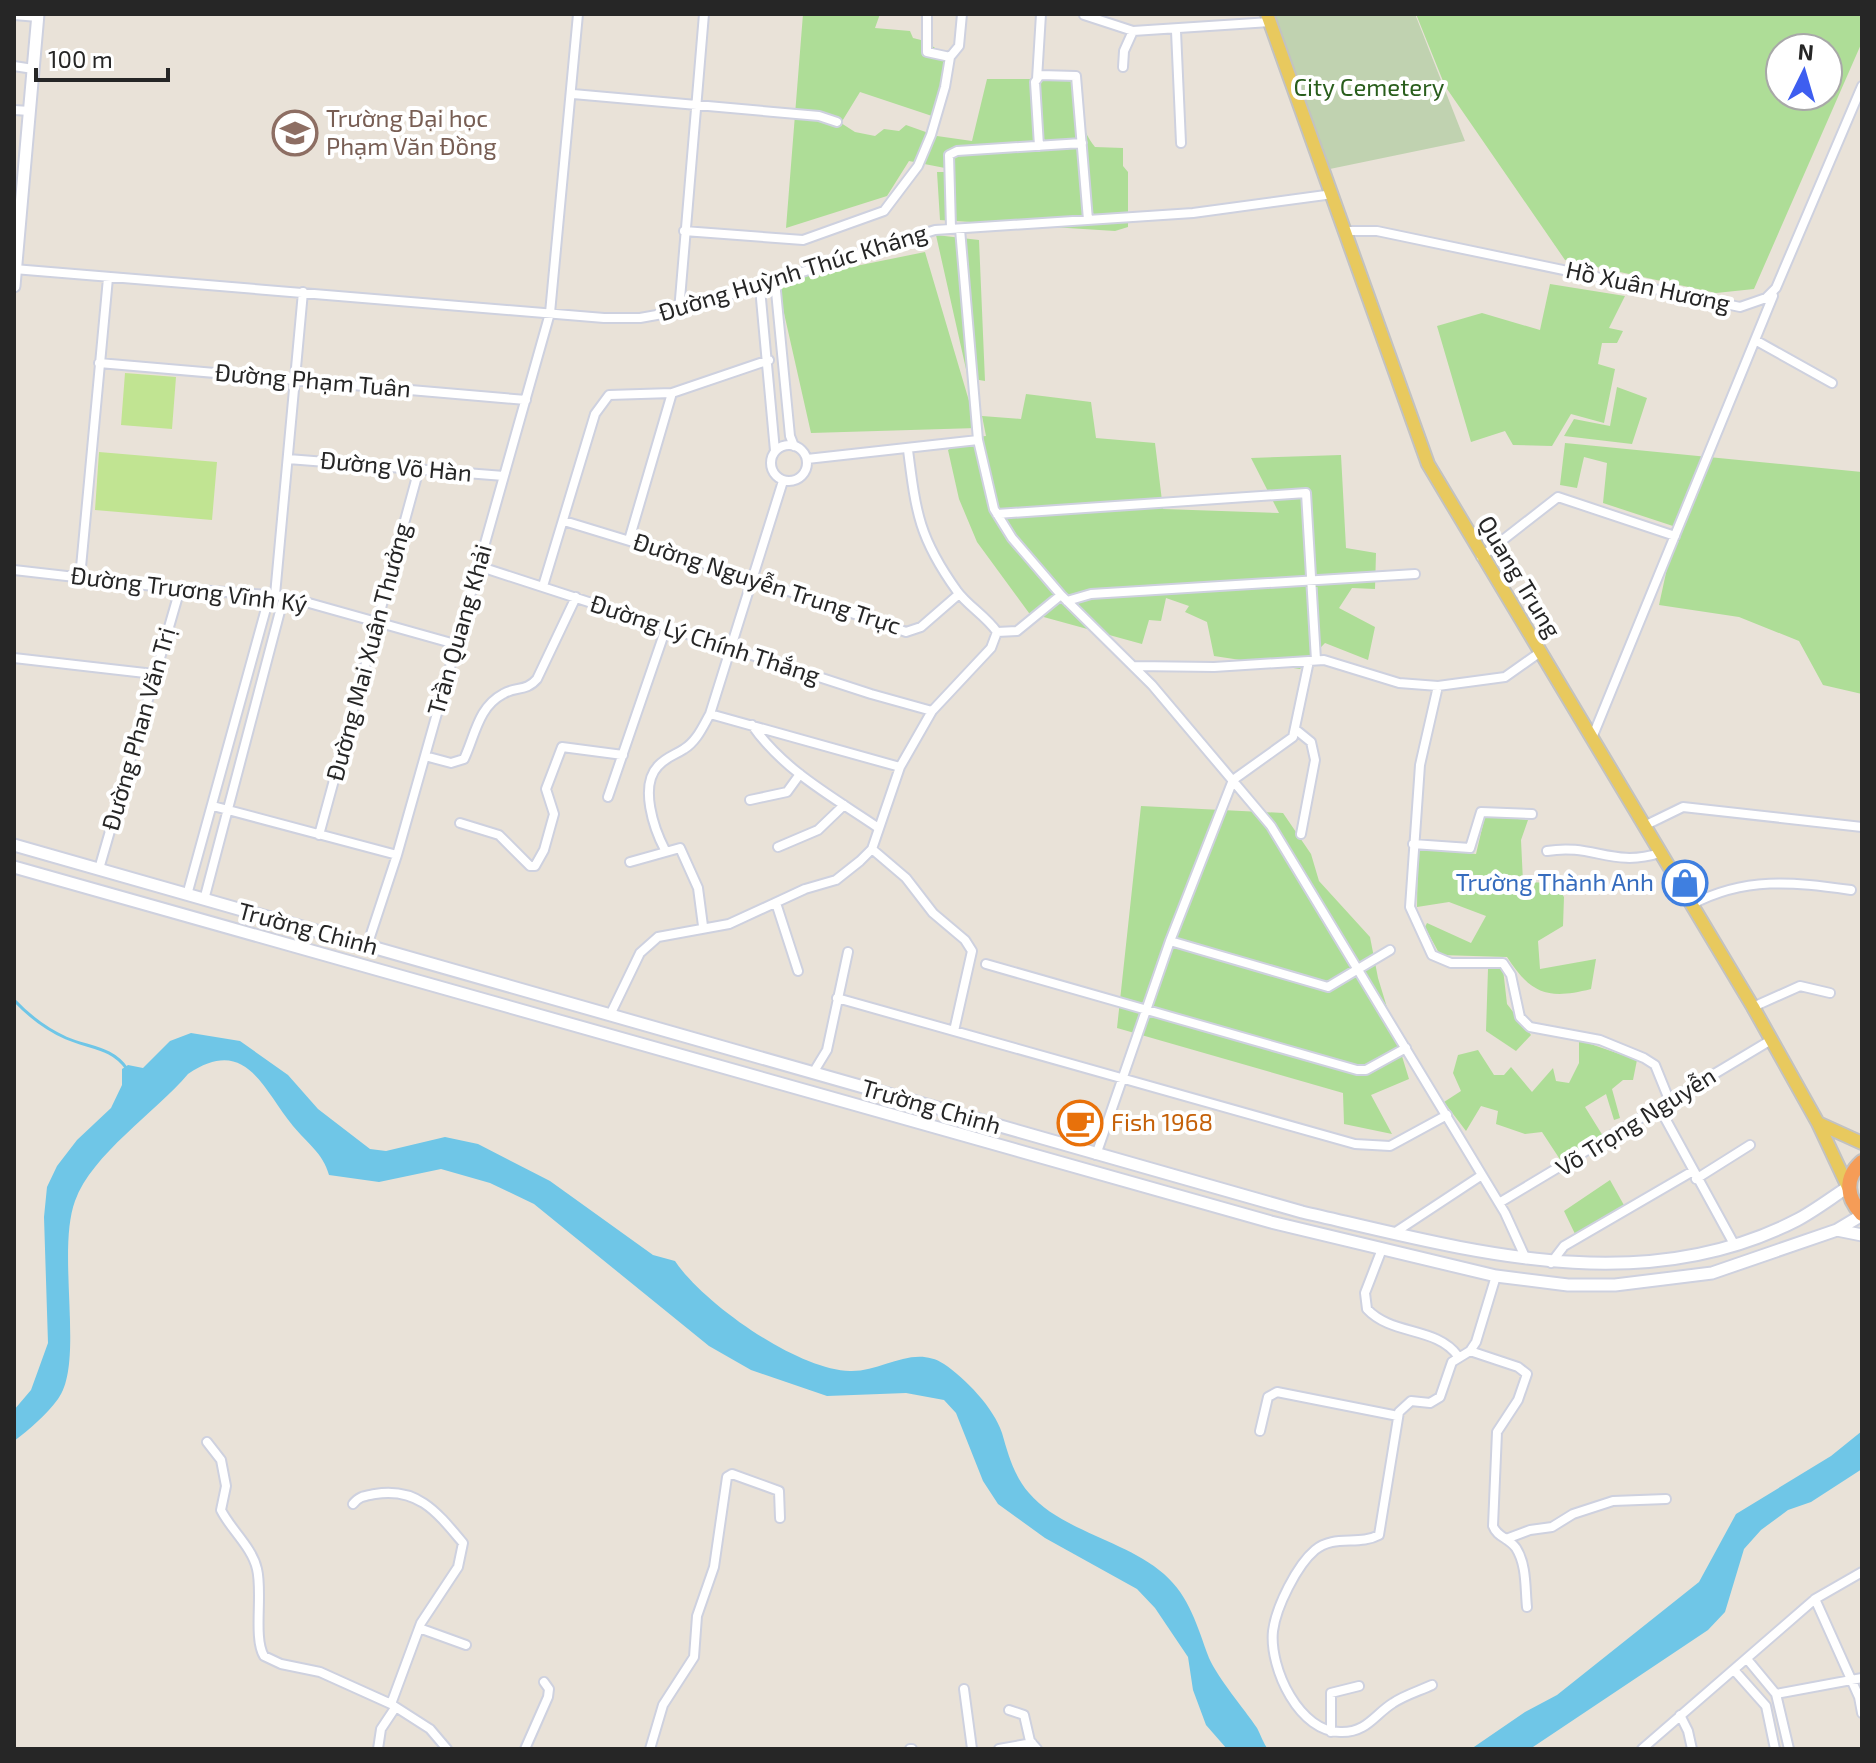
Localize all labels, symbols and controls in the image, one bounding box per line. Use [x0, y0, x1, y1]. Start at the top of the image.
scale bar [36, 32, 168, 82]
north arrow [1764, 32, 1844, 112]
text: N [1797, 37, 1815, 65]
text: 100 m [48, 44, 113, 73]
park label: City Cemetery [1293, 72, 1445, 101]
place label: Trường Đại học Phạm Văn Đồng [326, 103, 497, 160]
school or university icon: Trường Đại học Phạm Văn Đồng [271, 109, 319, 157]
street label: Đường Huỳnh Thúc Kháng [655, 217, 930, 326]
street label: Hồ Xuân Hương [1563, 254, 1733, 317]
street label: Đường Phạm Tuân [214, 356, 412, 403]
street label: Đường Võ Hàn [319, 444, 473, 487]
street label: Quang Trung [1472, 510, 1568, 643]
street label: Đường Mai Xuân Thưởng [319, 519, 416, 784]
street label: Đường Nguyễn Trung Trực [630, 526, 905, 640]
street label: Trần Quang Khải [420, 541, 497, 718]
street label: Đường Trương Vĩnh Ký [69, 560, 309, 617]
street label: Đường Lý Chính Thắng [587, 588, 824, 689]
street label: Đường Phan Văn Trị [95, 624, 180, 834]
shop icon: Trường Thành Anh [1661, 859, 1709, 907]
place label: Trường Thành Anh [1456, 867, 1654, 896]
street label: Trường Chinh [235, 895, 382, 960]
street label: Võ Trọng Nguyễn [1550, 1060, 1720, 1181]
street label: Trường Chinh [858, 1072, 1004, 1139]
cafe icon: Fish 1968 [1056, 1099, 1104, 1147]
place label: Fish 1968 [1111, 1107, 1213, 1136]

